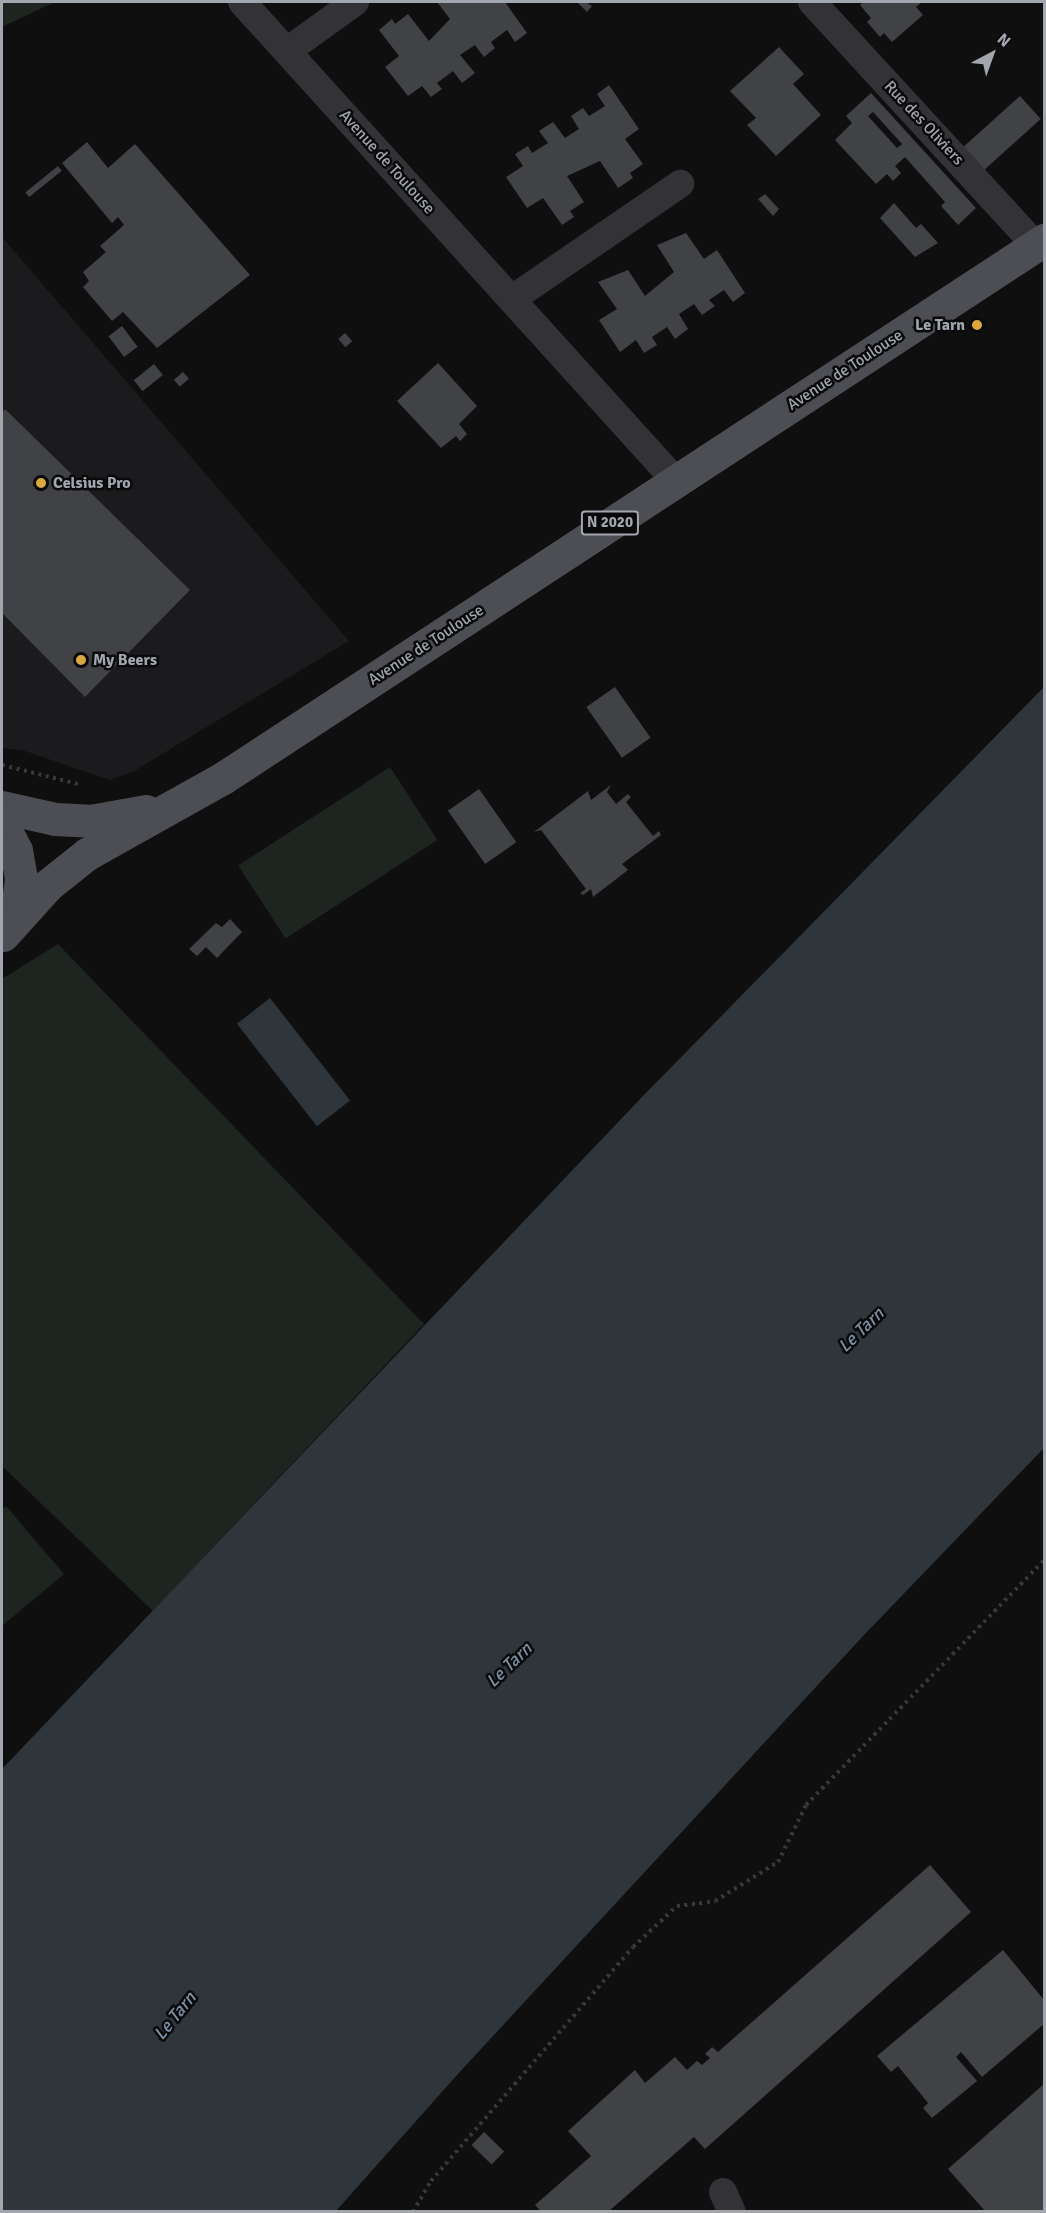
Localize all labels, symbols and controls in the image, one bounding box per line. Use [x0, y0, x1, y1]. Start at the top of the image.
north arrow [962, 24, 1022, 84]
text: N [993, 29, 1015, 52]
street label: Rue des Oliviers [880, 77, 968, 169]
street label: Avenue de Toulouse [335, 106, 439, 218]
place label: Le Tarn [915, 315, 965, 335]
marker: Le Tarn [970, 318, 984, 332]
street label: Avenue de Toulouse [784, 326, 906, 414]
place label: Celsius Pro [53, 473, 131, 493]
marker: Celsius Pro [34, 476, 48, 490]
road number: N 2020 [580, 511, 640, 535]
street label: Avenue de Toulouse [365, 601, 487, 689]
place label: My Beers [93, 650, 157, 670]
marker: My Beers [74, 653, 88, 667]
water label: Le Tarn [834, 1303, 888, 1357]
water label: Le Tarn [482, 1638, 536, 1692]
water label: Le Tarn [149, 1988, 201, 2044]

